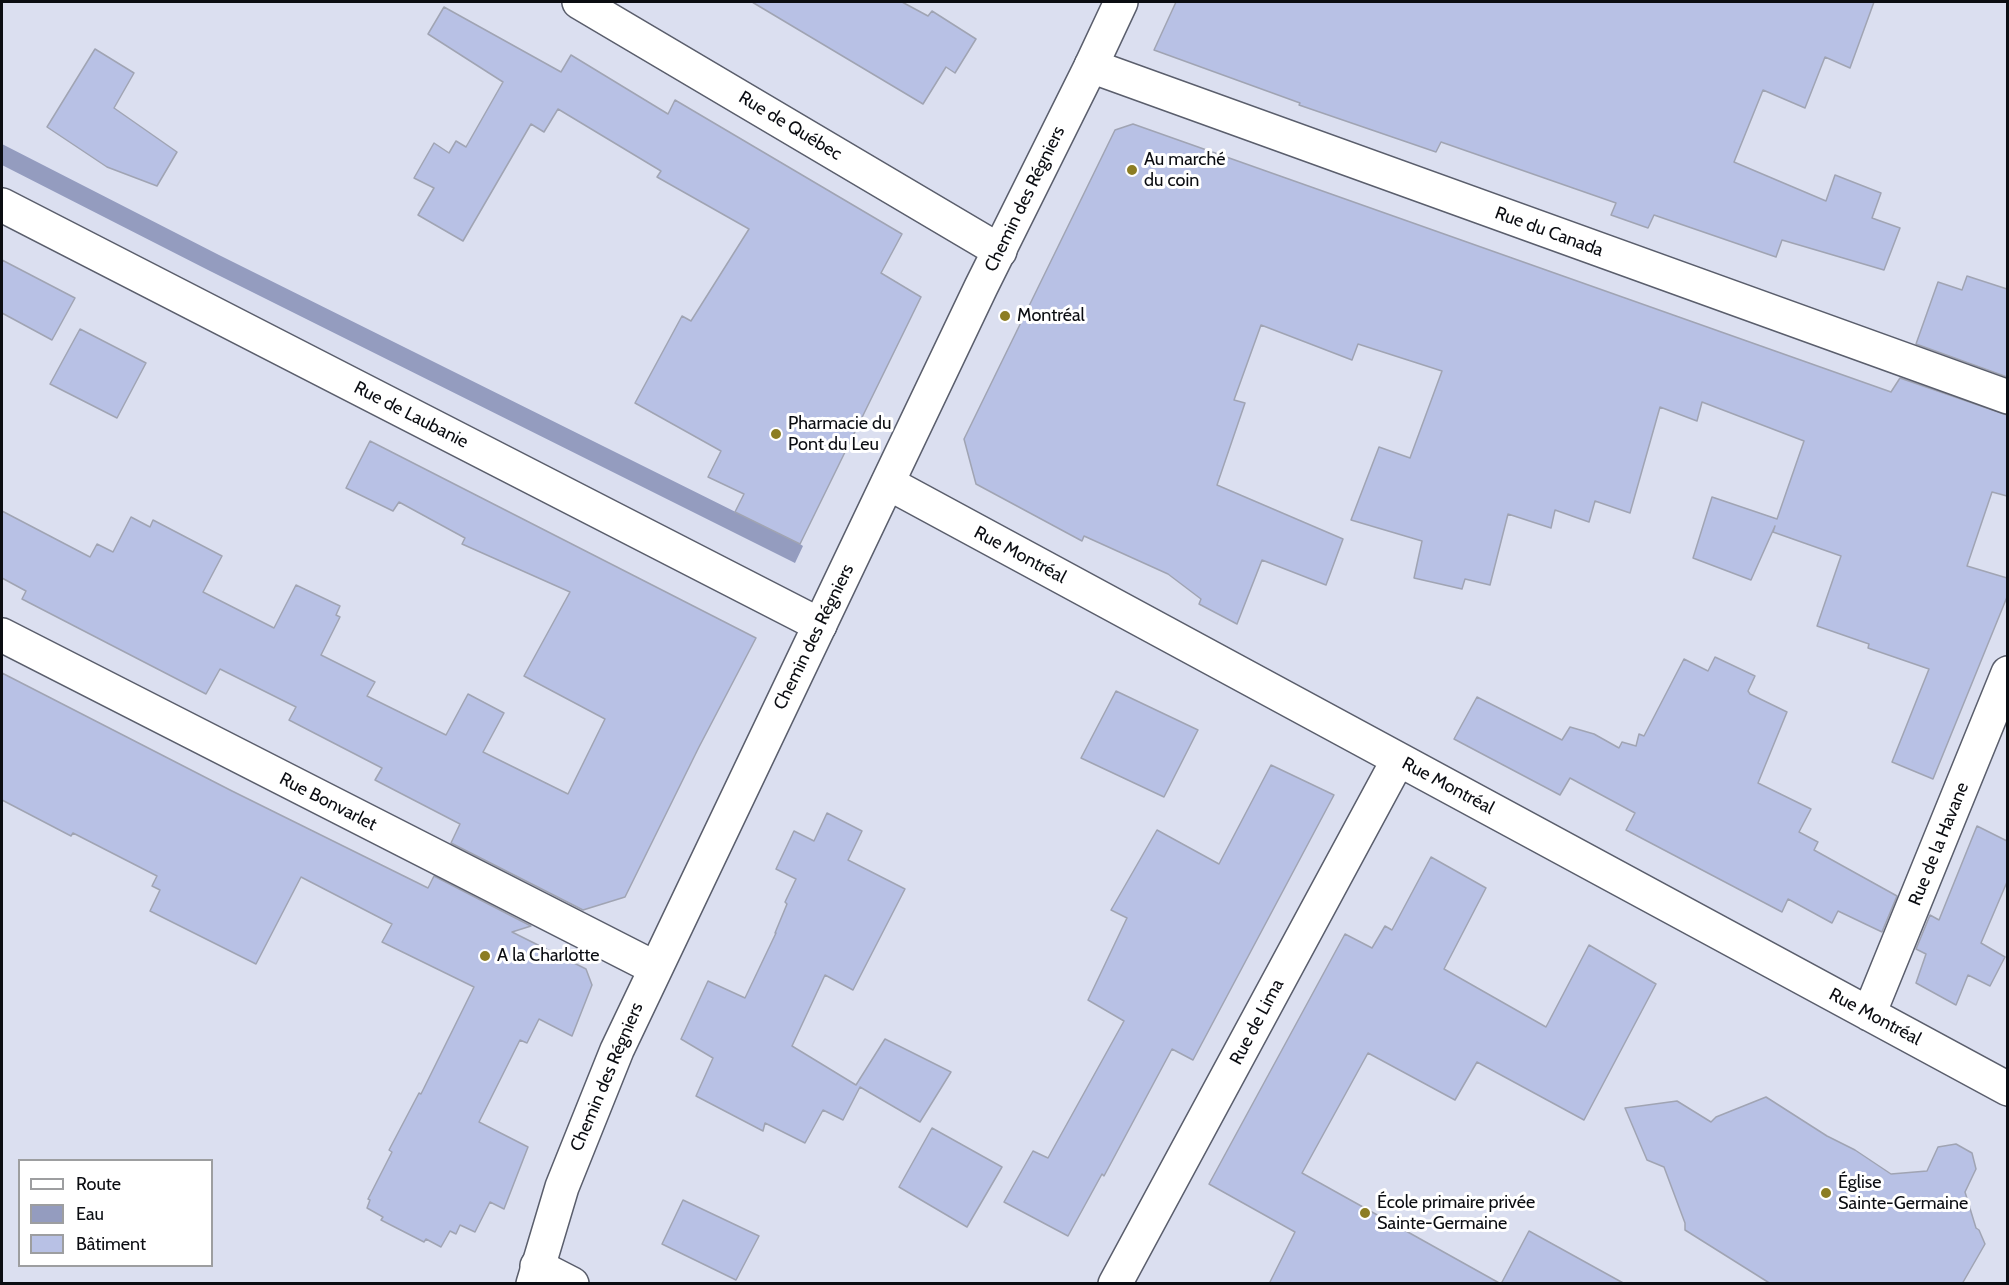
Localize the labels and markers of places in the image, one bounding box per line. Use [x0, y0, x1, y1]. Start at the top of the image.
place label: Au marché du coin [1144, 149, 1225, 192]
marker: Au marché du coin [1125, 163, 1139, 177]
place label: Montréal [1017, 305, 1085, 327]
marker: Montréal [998, 309, 1012, 323]
place label: Pharmacie du Pont du Leu [788, 413, 891, 456]
marker: Pharmacie du Pont du Leu [769, 427, 783, 441]
place label: A la Charlotte [497, 945, 599, 967]
marker: A la Charlotte [478, 949, 492, 963]
place label: Église Sainte-Germaine [1838, 1172, 1968, 1214]
marker: Église Sainte-Germaine [1819, 1186, 1833, 1200]
place label: École primaire privée Sainte-Germaine [1377, 1192, 1535, 1234]
marker: École primaire privée Sainte-Germaine [1358, 1206, 1372, 1220]

